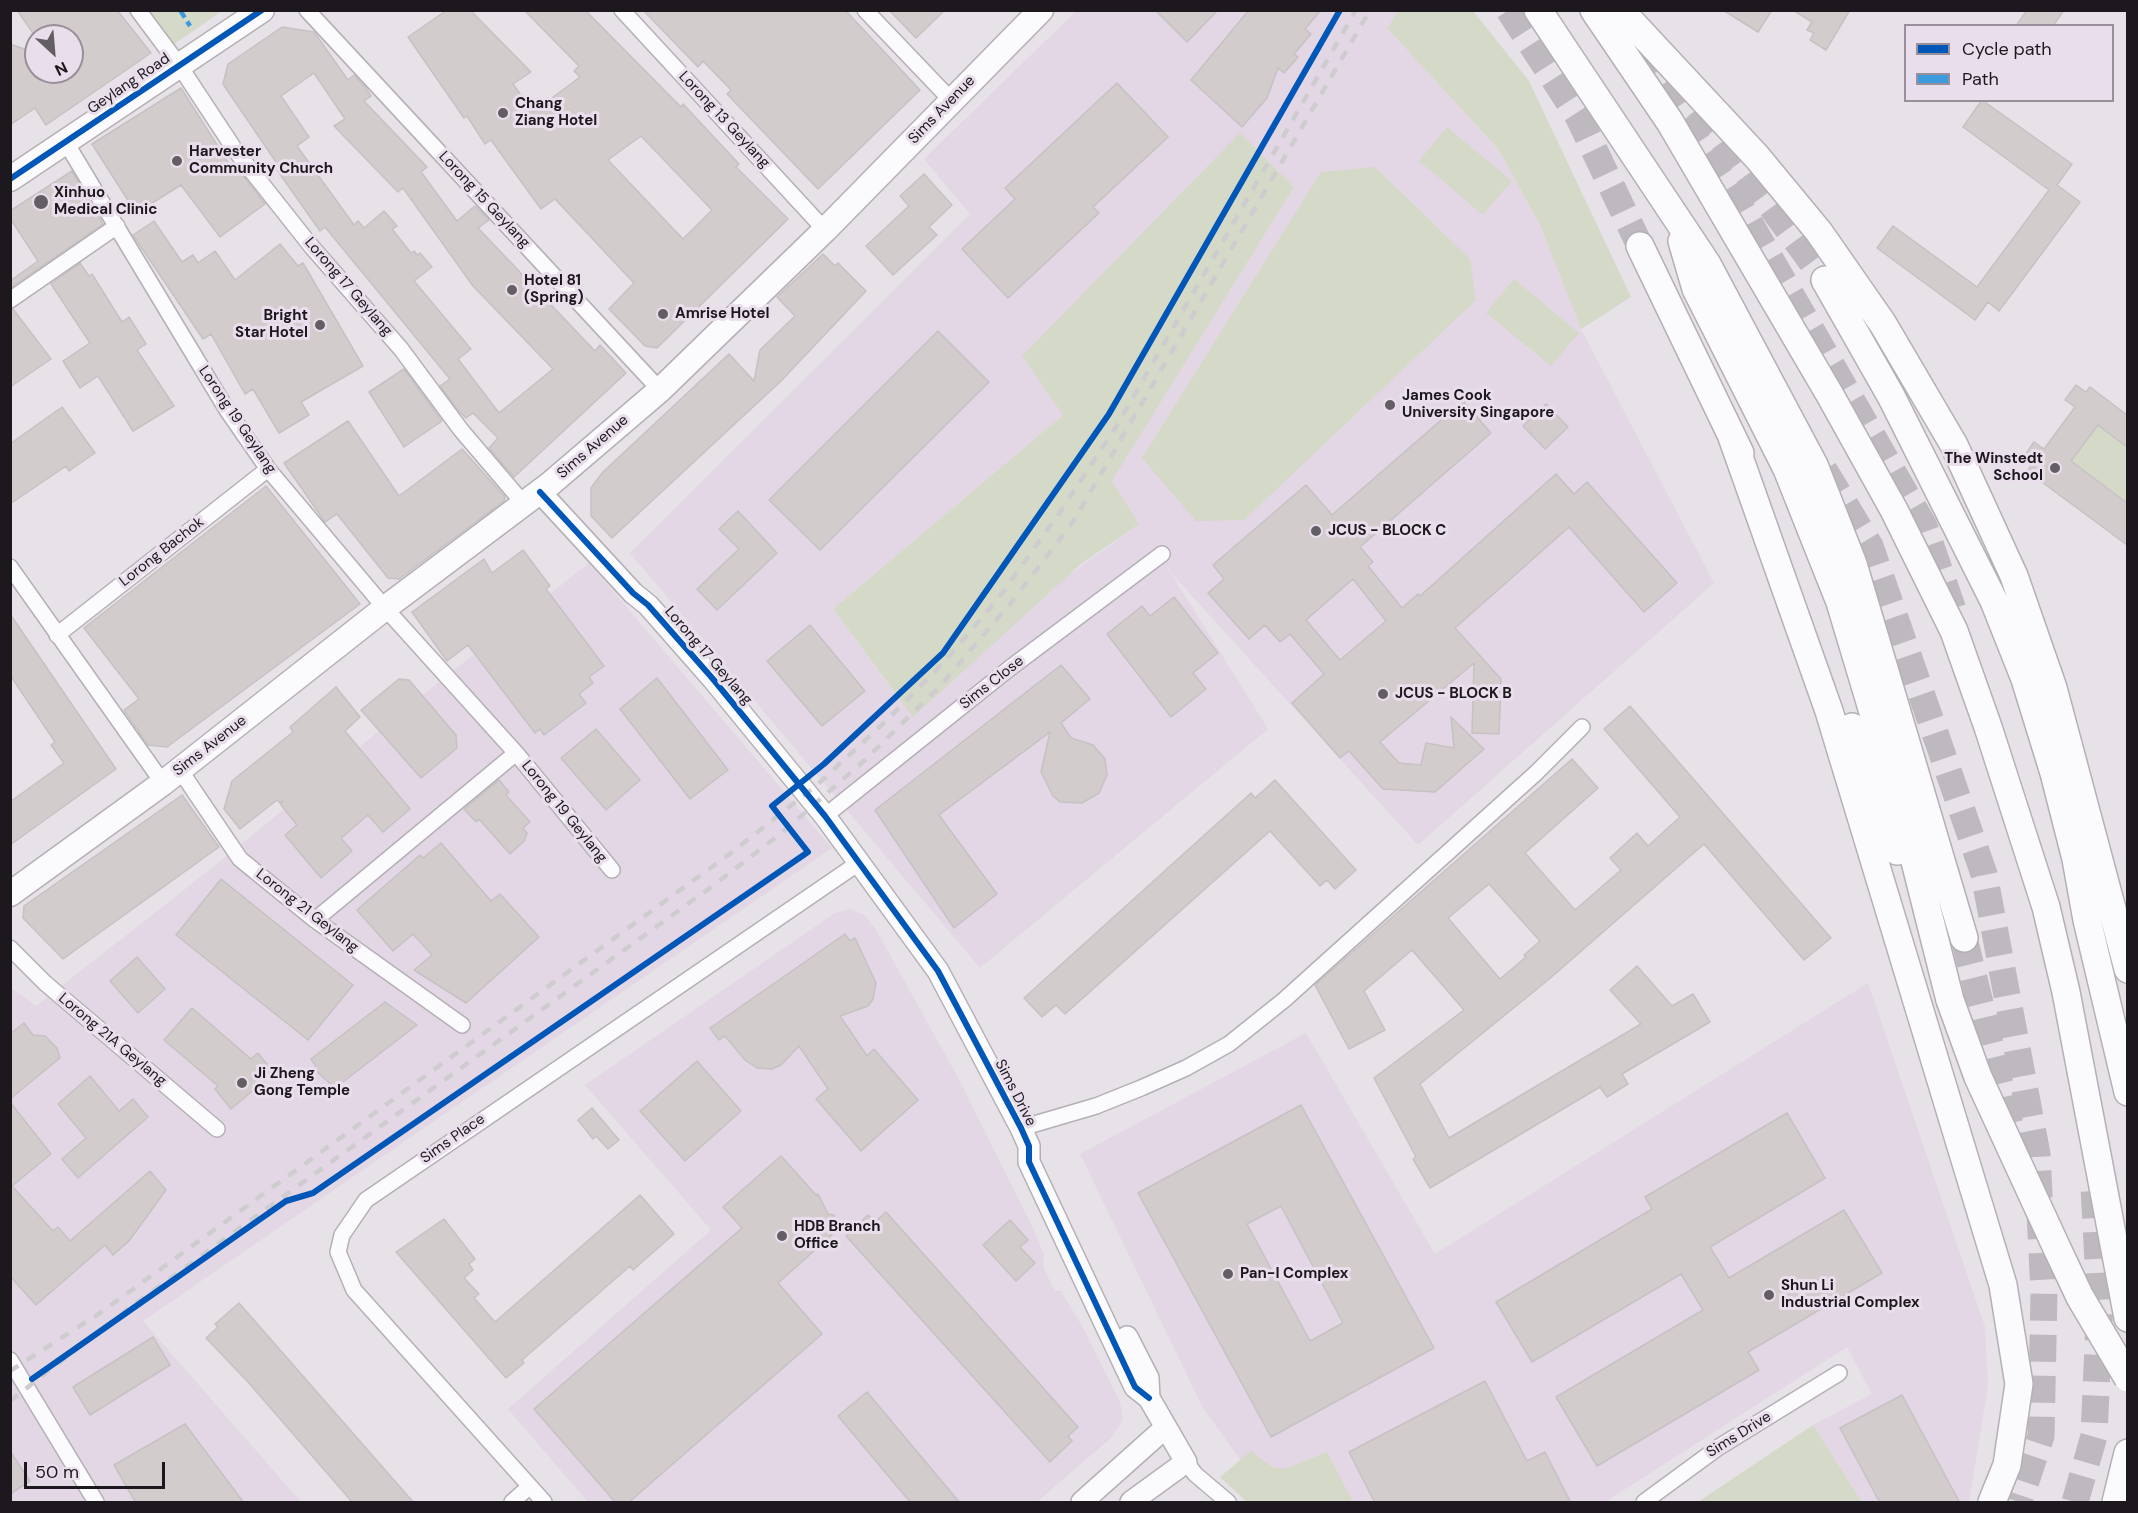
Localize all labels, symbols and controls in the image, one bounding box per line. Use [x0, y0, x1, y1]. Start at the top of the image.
north arrow [24, 24, 84, 84]
legend [1904, 24, 2114, 102]
text: Cycle path [1962, 37, 2052, 61]
street label: Geylang Road [84, 50, 174, 118]
text: N [51, 57, 71, 81]
text: Path [1962, 67, 1999, 91]
street label: Lorong 13 Geylang [675, 68, 773, 172]
street label: Sims Avenue [905, 72, 979, 148]
place label: Chang Ziang Hotel [515, 95, 597, 130]
marker: Chang Ziang Hotel [496, 106, 510, 120]
place label: Harvester Community Church [189, 143, 333, 178]
street label: Lorong 15 Geylang [435, 148, 533, 252]
marker: Harvester Community Church [170, 154, 184, 168]
place label: Xinhuo Medical Clinic [54, 184, 157, 219]
marker: Xinhuo Medical Clinic [32, 193, 50, 211]
street label: Lorong 17 Geylang [300, 234, 396, 340]
place label: Hotel 81 (Spring) [524, 272, 583, 307]
marker: Hotel 81 (Spring) [505, 283, 519, 297]
place label: Amrise Hotel [675, 305, 769, 323]
place label: Bright Star Hotel [235, 307, 308, 342]
marker: Amrise Hotel [656, 307, 670, 321]
marker: Bright Star Hotel [313, 318, 327, 332]
street label: Lorong 19 Geylang [194, 363, 280, 477]
place label: James Cook University Singapore [1402, 387, 1554, 422]
marker: James Cook University Singapore [1383, 398, 1397, 412]
street label: Sims Avenue [554, 411, 632, 483]
place label: The Winstedt School [1944, 450, 2043, 485]
marker: The Winstedt School [2048, 461, 2062, 475]
street label: Lorong Bachok [116, 513, 208, 591]
place label: JCUS - BLOCK C [1328, 522, 1446, 540]
marker: JCUS - BLOCK C [1309, 524, 1323, 538]
street label: Lorong 17 Geylang [660, 603, 756, 709]
street label: Sims Close [956, 652, 1028, 714]
place label: JCUS - BLOCK B [1395, 685, 1512, 703]
marker: JCUS - BLOCK B [1376, 687, 1390, 701]
street label: Sims Avenue [170, 712, 250, 780]
street label: Lorong 19 Geylang [517, 757, 611, 867]
street label: Lorong 21 Geylang [252, 865, 362, 957]
street label: Lorong 21A Geylang [54, 990, 170, 1090]
street label: Sims Drive [990, 1057, 1040, 1129]
place label: Ji Zheng Gong Temple [254, 1065, 350, 1100]
marker: Ji Zheng Gong Temple [235, 1076, 249, 1090]
street label: Sims Place [417, 1110, 489, 1168]
place label: HDB Branch Office [794, 1218, 881, 1253]
marker: HDB Branch Office [775, 1229, 789, 1243]
place label: Pan-I Complex [1240, 1265, 1348, 1283]
marker: Pan-I Complex [1221, 1267, 1235, 1281]
place label: Shun Li Industrial Complex [1781, 1277, 1919, 1312]
marker: Shun Li Industrial Complex [1762, 1288, 1776, 1302]
street label: Sims Drive [1703, 1408, 1775, 1462]
scale bar [27, 1450, 168, 1488]
text: 50 m [35, 1460, 79, 1484]

